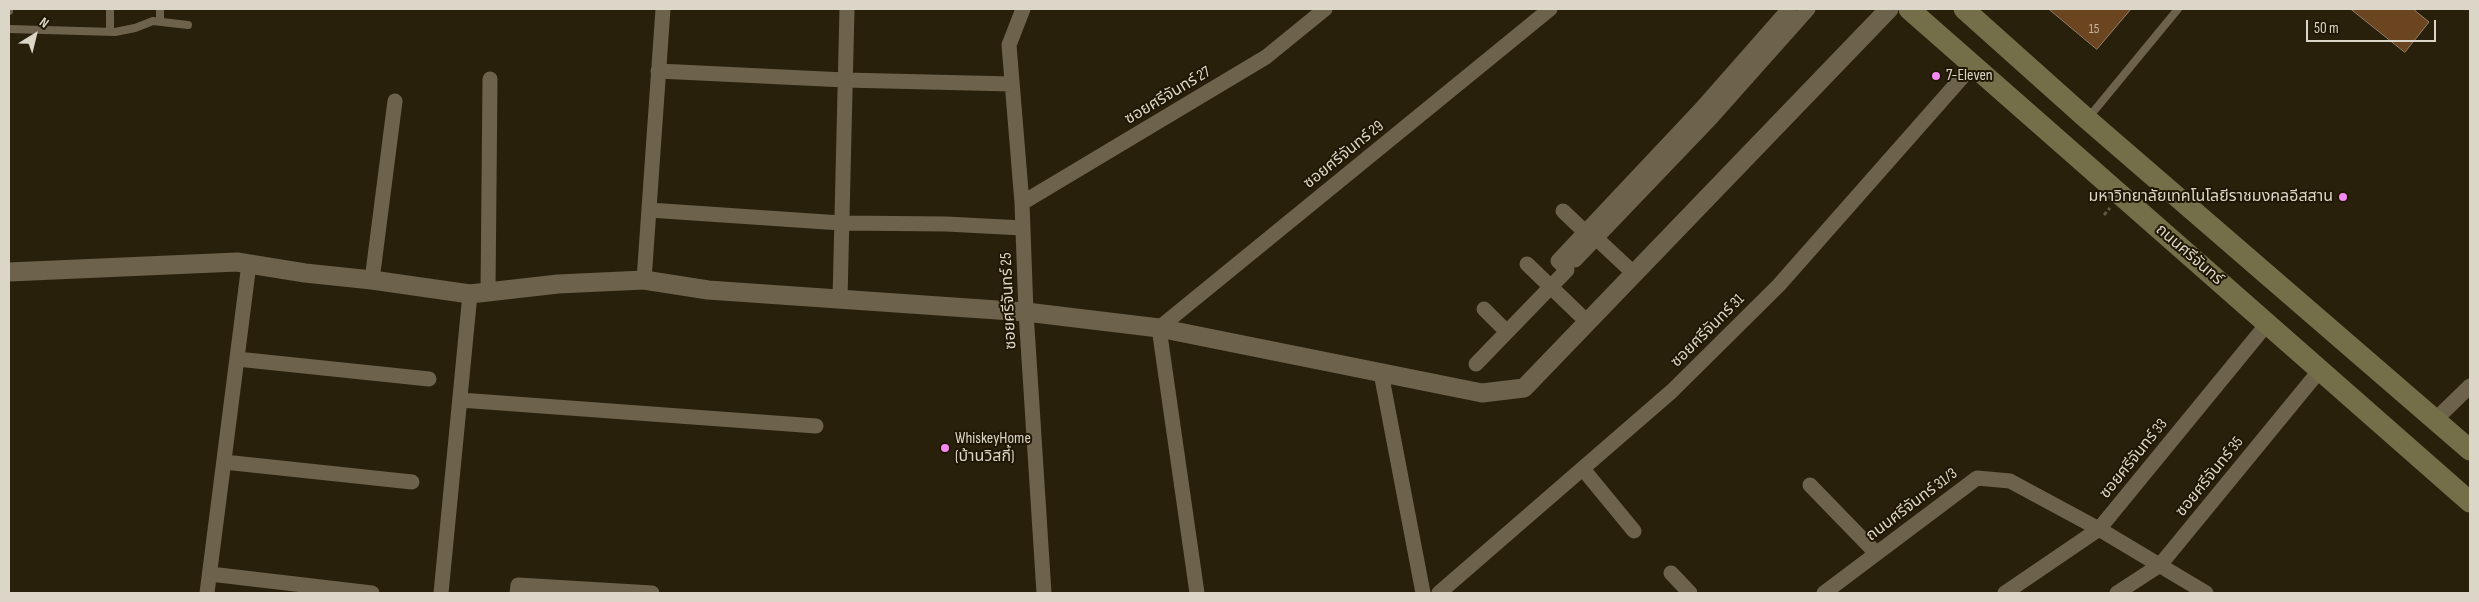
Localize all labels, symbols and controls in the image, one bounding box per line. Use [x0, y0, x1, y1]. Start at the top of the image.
north arrow [10, 10, 60, 60]
scale bar [2309, 10, 2439, 42]
text: N [36, 13, 52, 32]
text: 50 m [2314, 19, 2339, 38]
house number: 15 [2089, 21, 2099, 37]
street label: ซอยศรีจันทร์ 27 [1122, 63, 1214, 129]
place label: 7-Eleven [1946, 66, 1993, 86]
marker: 7-Eleven [1930, 70, 1942, 82]
street label: ซอยศรีจันทร์ 29 [1300, 117, 1388, 193]
place label: มหาวิทยาลัยเทคโนโลยีราชมงคลอีสสาน [2088, 187, 2333, 207]
marker: มหาวิทยาลัยเทคโนโลยีราชมงคลอีสสาน [2337, 191, 2349, 203]
street label: ถนนศรีจันทร์ [2151, 221, 2227, 289]
street label: ซอยศรีจันทร์ 25 [997, 252, 1021, 350]
street label: ซอยศรีจันทร์ 31 [1667, 290, 1749, 372]
street label: ซอยศรีจันทร์ 33 [2096, 415, 2172, 503]
place label: WhiskeyHome (บ้านวิสกี้) [955, 429, 1031, 467]
street label: ซอยศรีจันทร์ 35 [2172, 433, 2248, 521]
marker: WhiskeyHome (บ้านวิสกี้) [939, 442, 951, 454]
street label: ถนนศรีจันทร์ 31/3 [1863, 464, 1961, 546]

